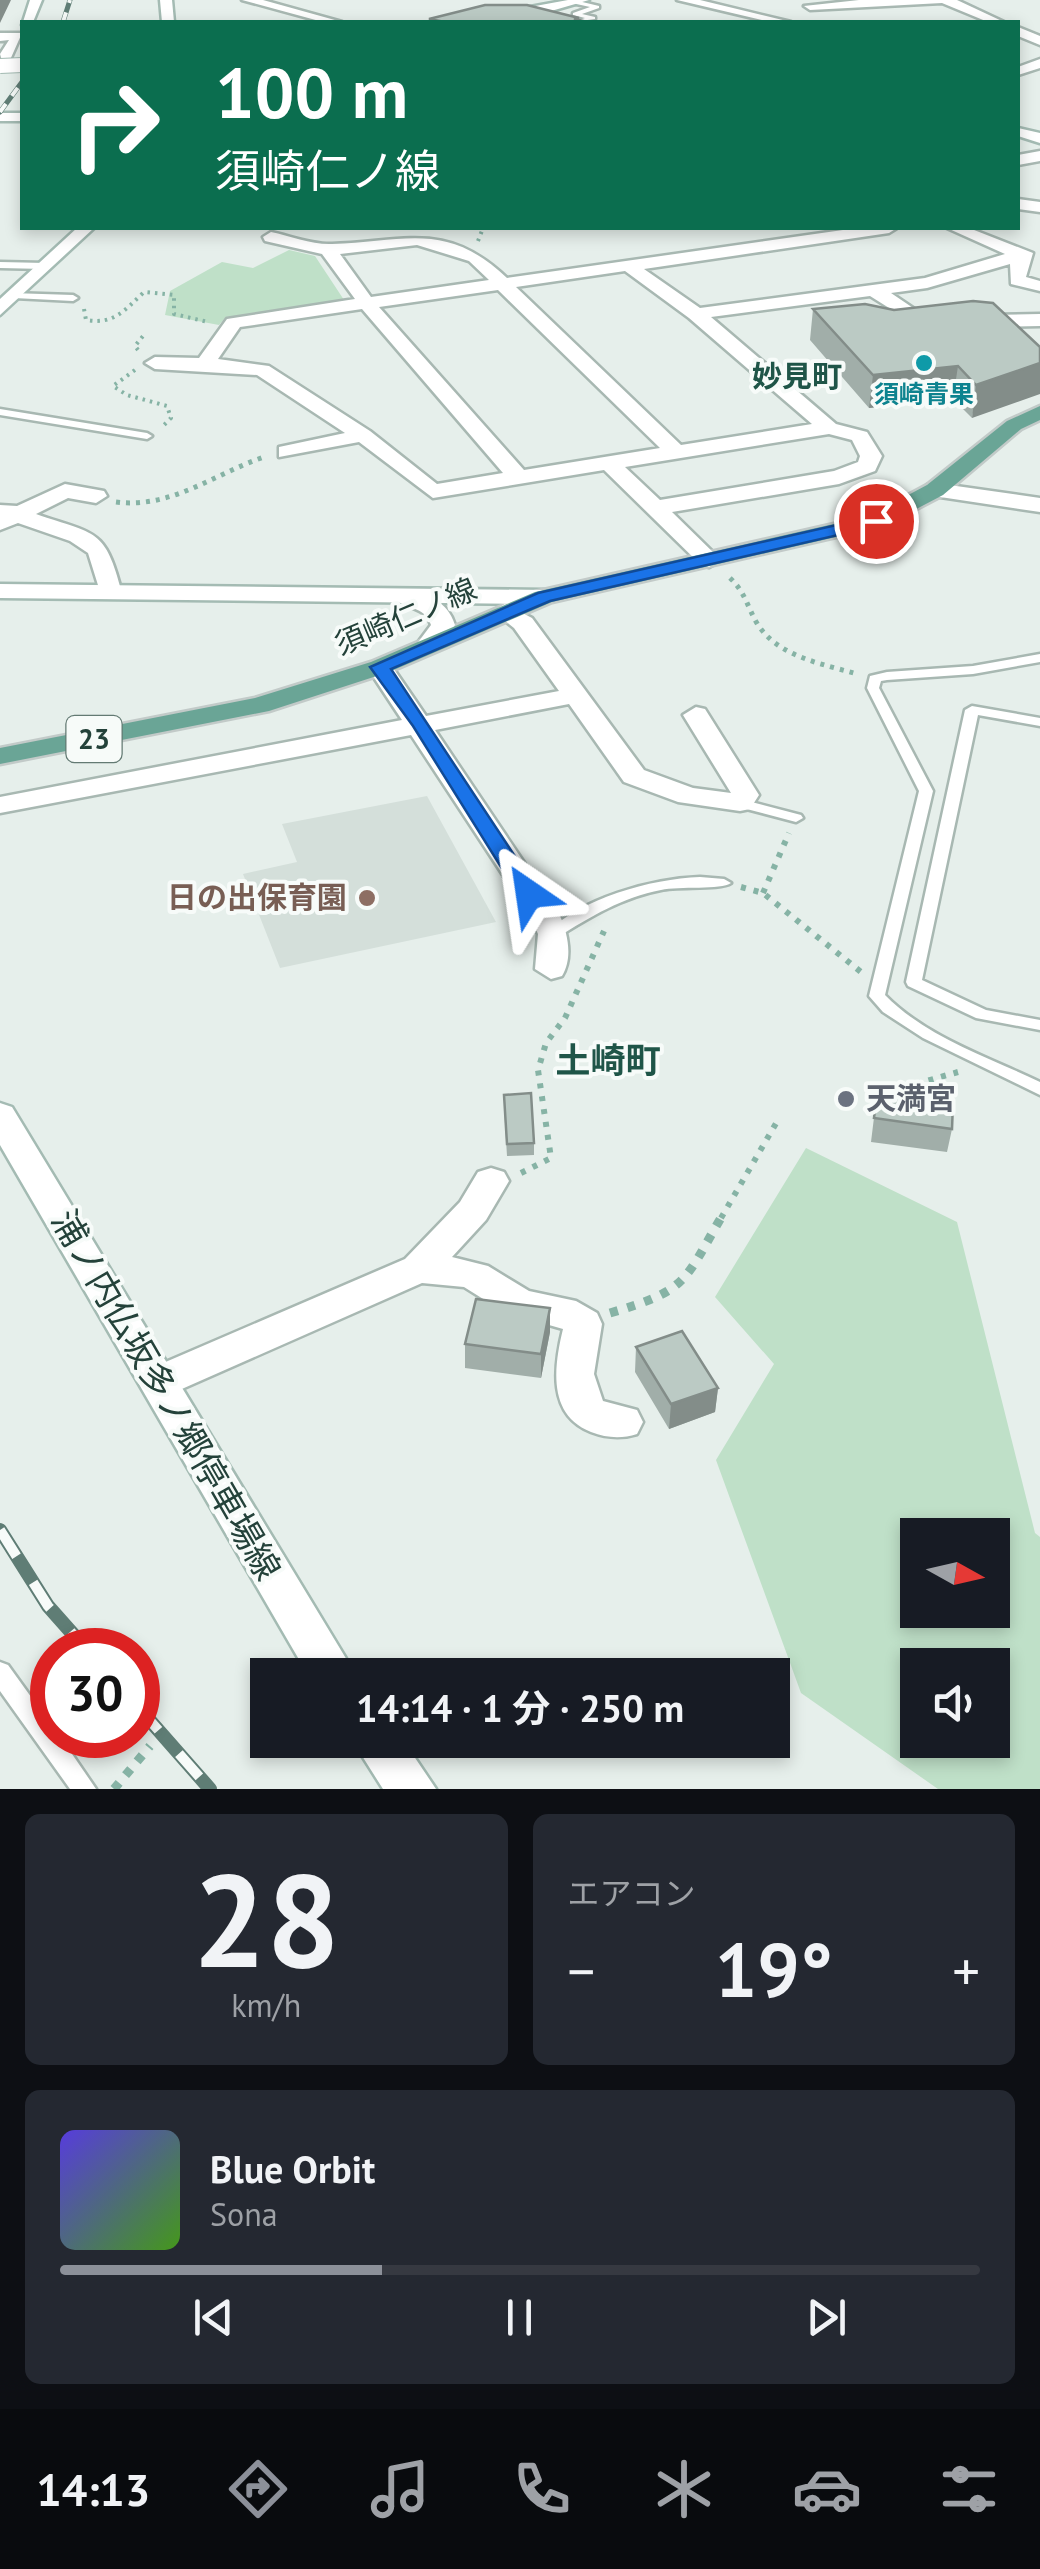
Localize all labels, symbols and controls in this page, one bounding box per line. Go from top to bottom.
text: 100 m [215,47,408,137]
icon: right [50,60,180,190]
text: 須崎仁ノ線 [215,141,440,199]
marker: 須崎青果 [913,352,935,374]
district label: 妙見町 [752,356,842,395]
place label: 須崎青果 [874,378,974,410]
pin [834,479,919,564]
icon: arrive [849,494,904,549]
street label: 須崎仁ノ線 [329,568,482,663]
road number: 23 [66,716,122,762]
position arrow [477,842,581,946]
place label: 日の出保育園 [167,877,347,916]
marker: 日の出保育園 [356,887,378,909]
district label: 土崎町 [555,1037,661,1083]
place label: 天満宮 [866,1078,956,1117]
marker: 天満宮 [835,1088,857,1110]
street label: 浦ノ内仏坂多ノ郷停車場線 [42,1201,292,1588]
north arrow [900,1518,1010,1628]
map controls [900,1518,1010,1758]
speed limit sign: 30 [30,1628,160,1758]
button: sound [900,1648,1010,1758]
text: 14:14 · 1 分 · 250 m [356,1683,684,1732]
text: 28 [193,1835,340,2003]
text: エアコン [568,1872,696,1914]
text: 19° [715,1921,833,2018]
text: − [568,1935,595,2006]
text: + [952,1935,980,2006]
text: km/h [231,1984,301,2026]
text: Blue Orbit [210,2144,375,2193]
text: Sona [210,2193,278,2235]
icon: previous [186,2290,241,2345]
icon: pause [492,2290,547,2345]
icon: next [799,2290,854,2345]
icon: directions [223,2454,293,2524]
icon: music [365,2454,435,2524]
icon: phone [507,2454,577,2524]
icon: climate [649,2454,719,2524]
icon: car [792,2454,862,2524]
icon: filters [934,2454,1004,2524]
text: 14:13 [36,2460,150,2518]

